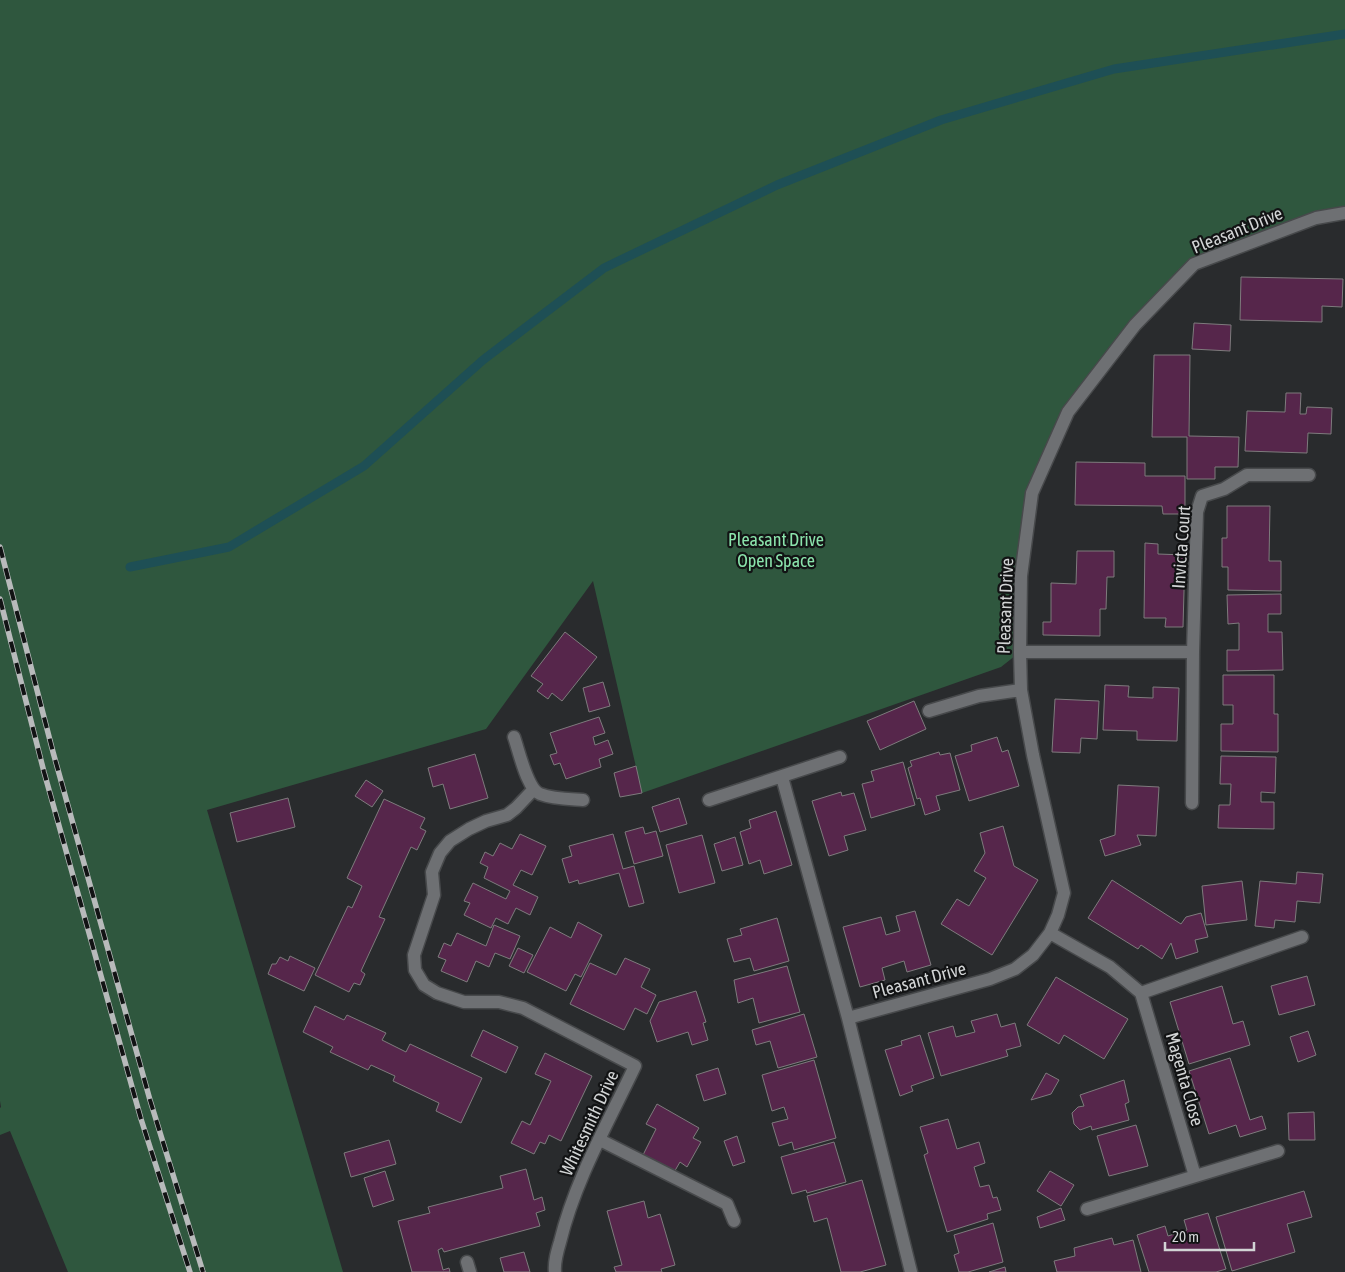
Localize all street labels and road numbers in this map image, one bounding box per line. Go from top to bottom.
street label: Pleasant Drive [1189,202,1285,258]
street label: Invicta Court [1168,505,1194,589]
street label: Pleasant Drive [993,558,1017,654]
street label: Pleasant Drive [870,957,968,1003]
street label: Magenta Close [1162,1030,1208,1128]
street label: Whitesmith Drive [555,1067,623,1179]

